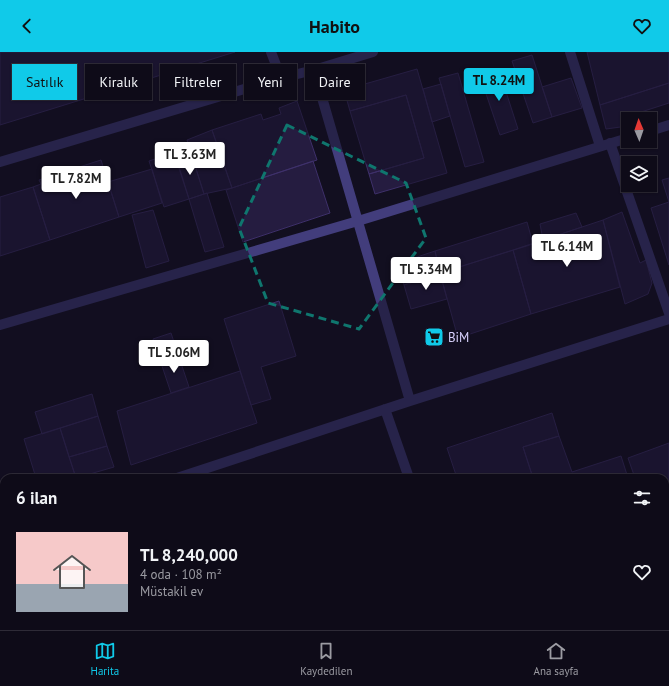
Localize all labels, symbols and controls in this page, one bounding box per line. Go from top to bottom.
icon: back [16,15,38,37]
text: Habito [309,15,360,38]
icon: heart [631,15,653,37]
chip: Satılık [12,64,77,100]
chip: Kiralık [85,64,152,100]
chip: Filtreler [160,64,236,100]
chip: Yeni [244,64,297,100]
chip: Daire [305,64,365,100]
pin: TL 8.24M [458,68,540,102]
text: TL 8.24M [473,72,525,89]
north arrow [621,112,657,148]
map controls [621,112,657,192]
pin: TL 3.63M [149,142,231,176]
text: TL 3.63M [164,146,216,163]
button: layers [621,156,657,192]
pin: TL 7.82M [35,166,117,200]
text: TL 7.82M [51,170,101,187]
pin: TL 6.14M [526,234,608,268]
text: TL 6.14M [541,238,593,255]
pin: TL 5.34M [385,257,467,291]
text: TL 5.34M [400,261,452,278]
supermarket icon: BiM [423,326,445,348]
place label: BiM [448,329,469,346]
pin: TL 5.06M [133,340,215,374]
text: TL 5.06M [148,344,200,361]
text: 6 ilan [16,487,57,509]
icon: filters [631,487,653,509]
text: TL 8,240,000 [140,544,238,566]
icon: home [48,548,96,596]
icon: heart [631,561,653,583]
text: 4 oda · 108 m² [140,566,222,583]
text: Müstakil ev [140,583,203,600]
tab: Harita [91,640,119,678]
tab: Kaydedilen [300,640,352,678]
tab: Ana sayfa [533,640,578,678]

